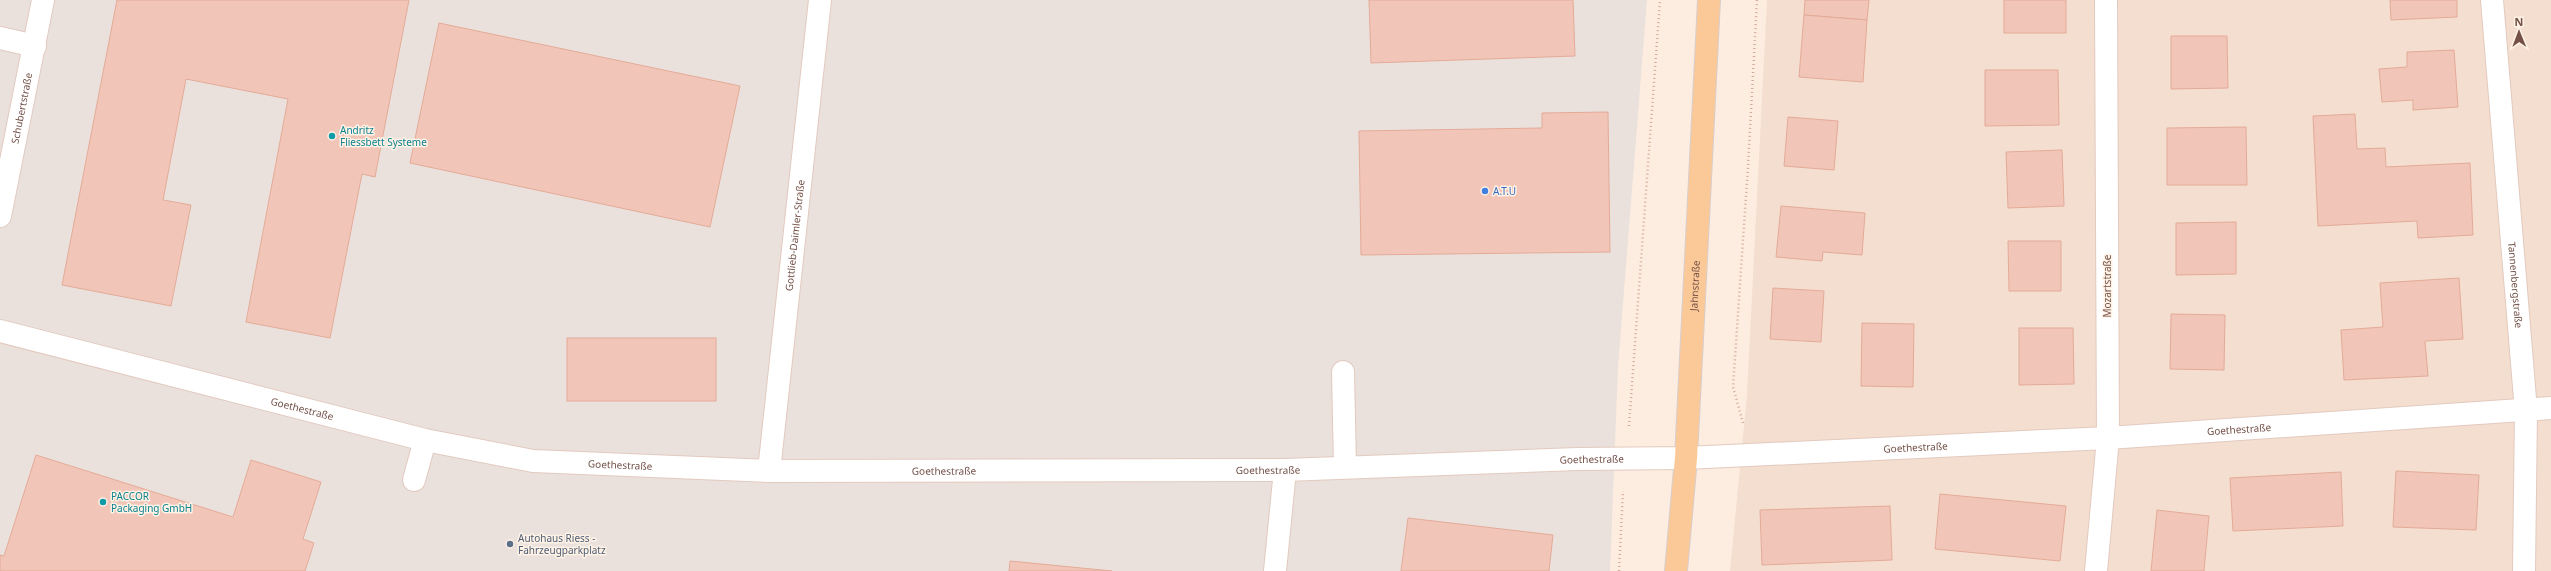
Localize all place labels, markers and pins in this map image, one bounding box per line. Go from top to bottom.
place label: Andritz Fliessbett Systeme [340,123,427,149]
marker: Andritz Fliessbett Systeme [327,131,337,141]
place label: A.T.U [1493,184,1516,198]
marker: A.T.U [1480,186,1490,196]
place label: PACCOR Packaging GmbH [111,489,192,515]
marker: PACCOR Packaging GmbH [98,497,108,507]
place label: Autohaus Riess - Fahrzeugparkplatz [518,531,606,557]
marker: Autohaus Riess - Fahrzeugparkplatz [505,539,515,549]

